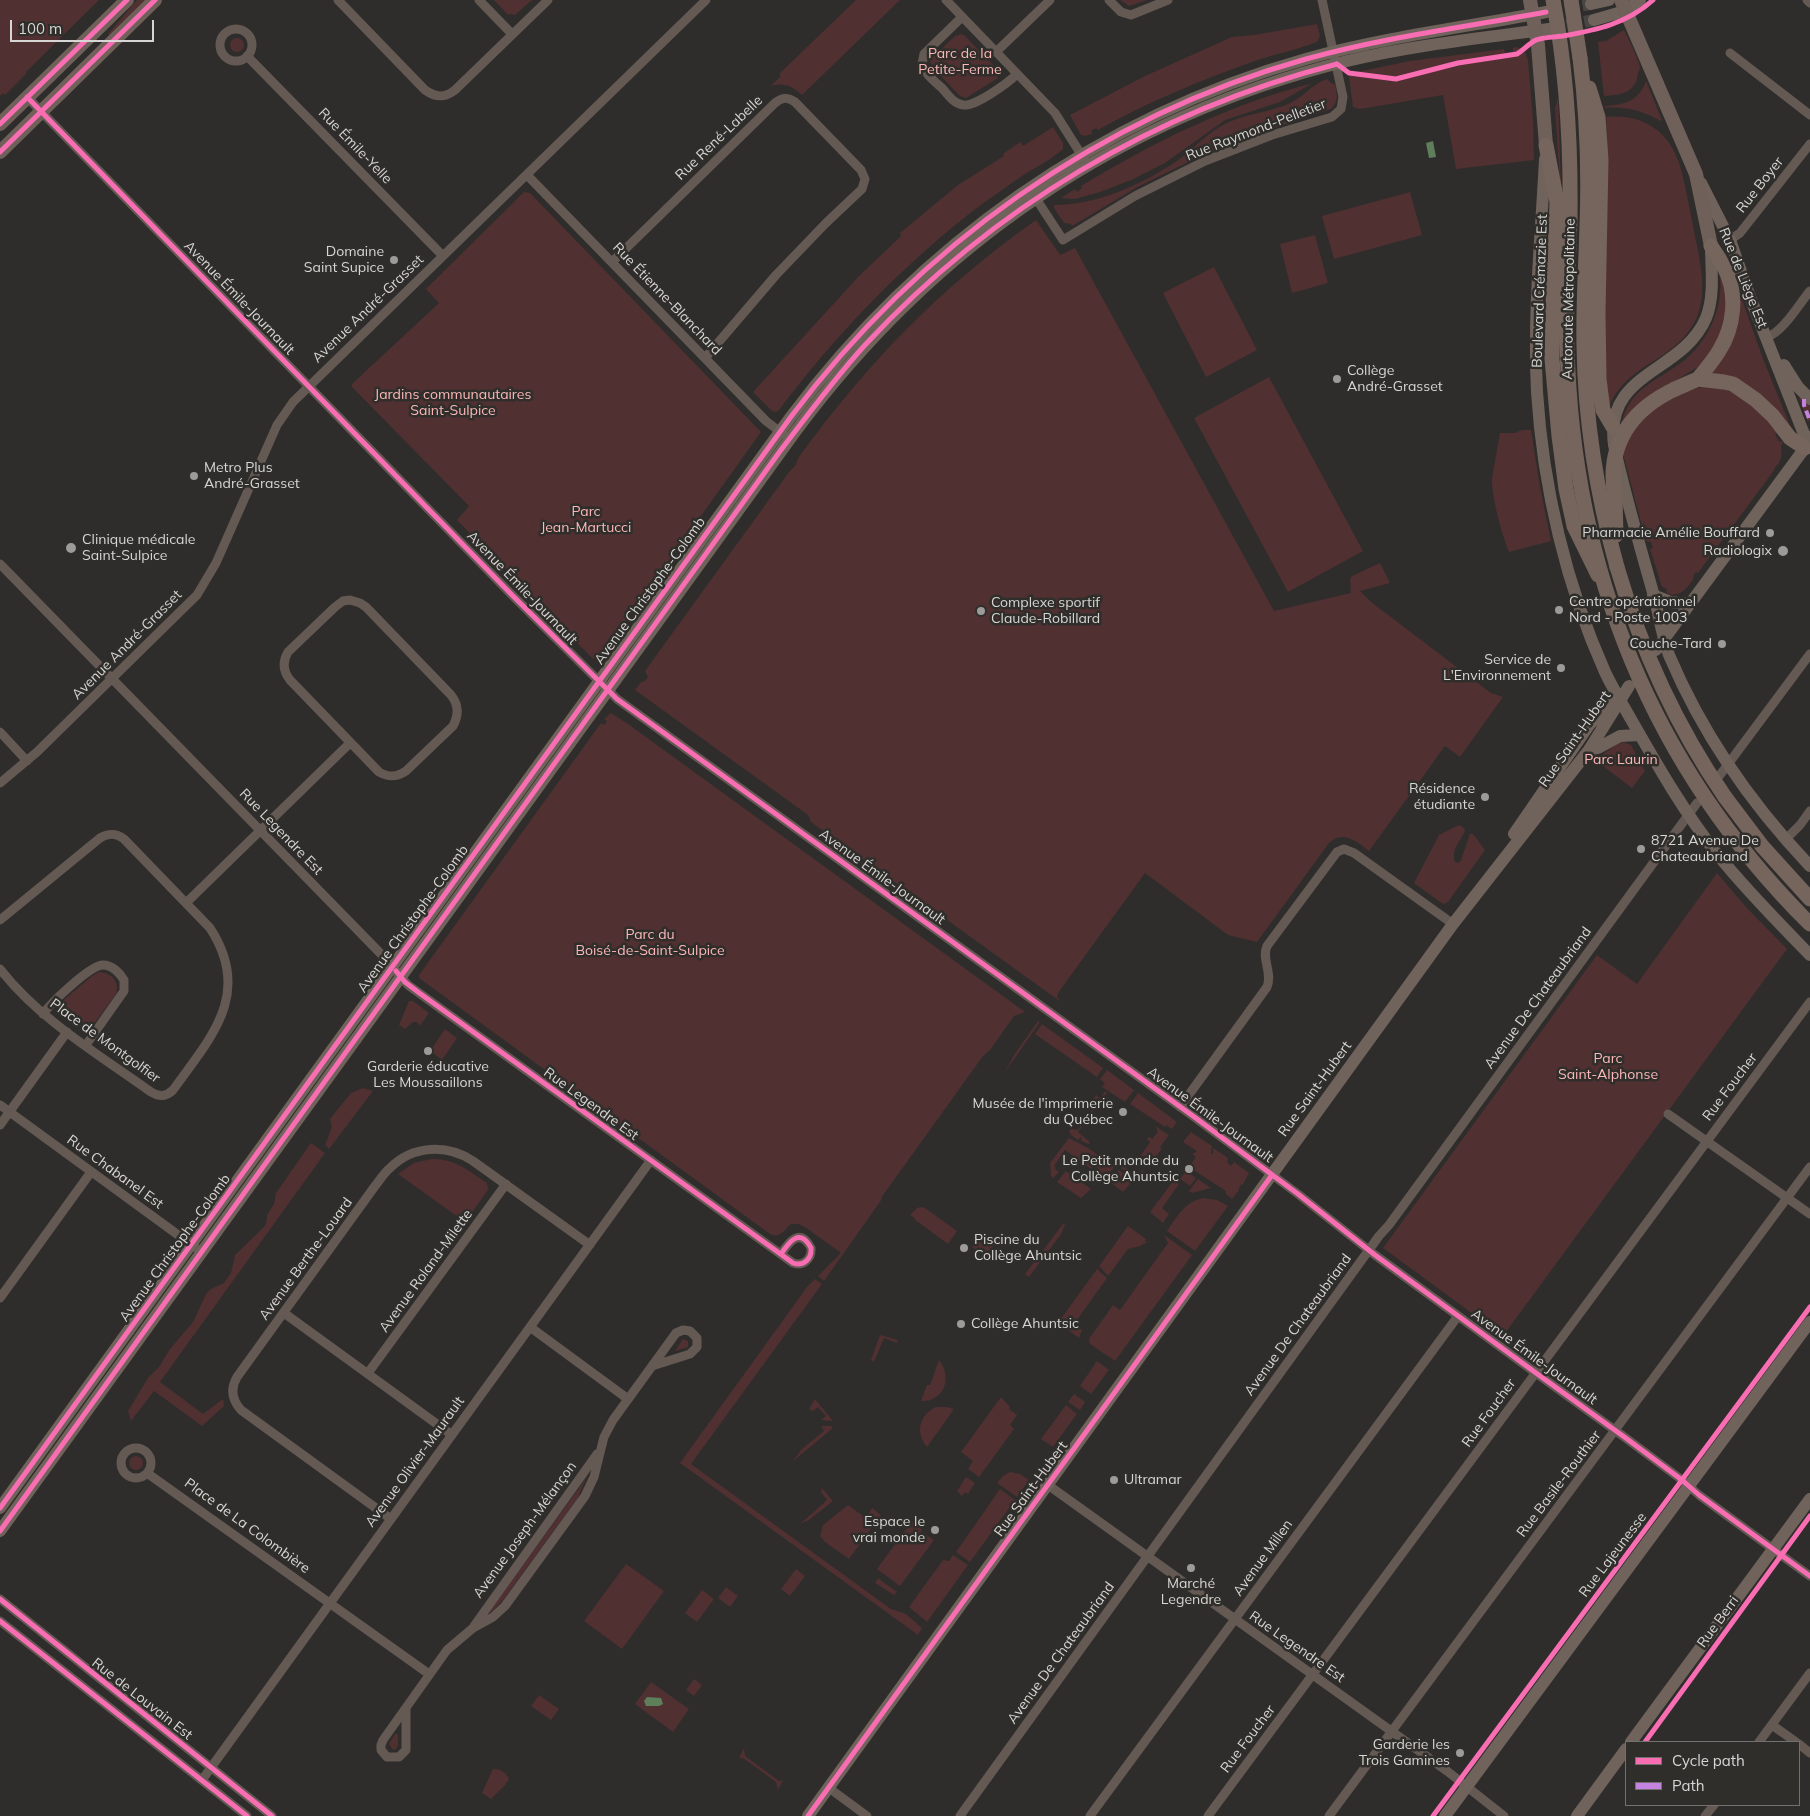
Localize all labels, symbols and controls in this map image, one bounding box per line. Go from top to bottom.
scale bar [12,10,156,42]
text: 100 m [18,19,62,38]
park label: Parc de la Petite-Ferme [918,46,1002,78]
street label: Rue René-Labelle [672,92,766,184]
street label: Rue Raymond-Pelletier [1183,95,1329,165]
street label: Rue Émile-Yelle [315,105,395,187]
street label: Rue Boyer [1733,154,1787,216]
street label: Boulevard Crémazie Est [1529,214,1551,368]
street label: Autoroute Métropolitaine [1559,218,1579,380]
street label: Rue de Liège Est [1715,225,1771,331]
street label: Avenue Émile-Journault [180,238,298,358]
street label: Rue Étienne-Blanchard [609,239,725,359]
place label: Domaine Saint Supice [304,244,384,276]
street label: Avenue André-Grasset [309,252,427,366]
marker: Domaine Saint Supice [388,254,400,266]
place label: Collège André-Grasset [1347,363,1443,396]
marker: Collège André-Grasset [1331,373,1343,385]
park label: Jardins communautaires Saint-Sulpice [375,387,531,420]
place label: Metro Plus André-Grasset [204,460,300,492]
marker: Metro Plus André-Grasset [188,470,200,482]
park label: Parc Jean-Martucci [541,504,631,536]
street label: Avenue Christophe-Colomb [591,514,709,668]
place label: Pharmacie Amélie Bouffard [1582,525,1760,541]
marker: Pharmacie Amélie Bouffard [1764,527,1776,539]
street label: Avenue Émile-Journault [463,528,581,648]
place label: Clinique médicale Saint-Sulpice [82,532,195,564]
marker: Clinique médicale Saint-Sulpice [64,541,78,555]
place label: Radiologix [1704,543,1772,559]
marker: Radiologix [1776,544,1790,558]
street label: Avenue André-Grasset [69,587,185,703]
place label: Centre opérationnel Nord - Poste 1003 [1569,594,1696,626]
place label: Complexe sportif Claude-Robillard [991,595,1100,628]
marker: Centre opérationnel Nord - Poste 1003 [1553,604,1565,616]
marker: Complexe sportif Claude-Robillard [975,605,987,617]
place label: Couche-Tard [1629,636,1712,652]
marker: Couche-Tard [1716,638,1728,650]
place label: Service de L'Environnement [1443,652,1551,684]
marker: Service de L'Environnement [1555,662,1567,674]
street label: Rue Saint-Hubert [1536,688,1614,790]
park label: Parc Laurin [1584,752,1658,768]
place label: Résidence étudiante [1409,781,1475,814]
street label: Rue Legendre Est [236,786,326,878]
marker: Résidence étudiante [1479,791,1491,803]
street label: Avenue Émile-Journault [816,826,948,928]
place label: 8721 Avenue De Chateaubriand [1651,833,1759,866]
street label: Avenue Christophe-Colomb [354,842,472,996]
marker: 8721 Avenue De Chateaubriand [1635,843,1647,855]
street label: Avenue De Chateaubriand [1481,924,1595,1072]
park label: Parc du Boisé-de-Saint-Sulpice [575,927,725,960]
street label: Place de Montgolfier [47,995,163,1087]
street label: Rue Saint-Hubert [1275,1038,1355,1140]
marker: Garderie éducative Les Moussaillons [422,1045,434,1057]
street label: Rue Foucher [1699,1050,1761,1124]
park label: Parc Saint-Alphonse [1558,1051,1658,1084]
place label: Garderie éducative Les Moussaillons [367,1059,489,1092]
street label: Rue Legendre Est [540,1064,642,1144]
street label: Avenue Émile-Journault [1144,1064,1276,1166]
place label: Musée de l'imprimerie du Québec [973,1096,1113,1128]
marker: Musée de l'imprimerie du Québec [1117,1106,1129,1118]
street label: Rue Chabanel Est [64,1131,166,1213]
place label: Le Petit monde du Collège Ahuntsic [1062,1153,1179,1186]
marker: Le Petit monde du Collège Ahuntsic [1183,1163,1195,1175]
street label: Avenue Christophe-Colomb [116,1171,234,1325]
street label: Avenue Berthe-Louard [256,1194,356,1324]
street label: Avenue Roland-Milette [376,1206,476,1336]
place label: Piscine du Collège Ahuntsic [974,1232,1082,1264]
marker: Piscine du Collège Ahuntsic [958,1242,970,1254]
street label: Avenue De Chateaubriand [1241,1251,1355,1399]
street label: Avenue Émile-Journault [1468,1306,1600,1408]
place label: Collège Ahuntsic [971,1316,1079,1332]
marker: Collège Ahuntsic [955,1318,967,1330]
street label: Rue Foucher [1459,1375,1519,1451]
street label: Avenue Olivier-Maurault [362,1393,468,1531]
street label: Rue Basile-Routhier [1513,1427,1605,1541]
street label: Rue Saint-Hubert [991,1438,1071,1540]
street label: Avenue Joseph-Mélançon [470,1458,580,1602]
place label: Ultramar [1124,1472,1182,1488]
marker: Ultramar [1108,1474,1120,1486]
street label: Place de La Colombière [181,1475,313,1577]
street label: Rue Lajeunesse [1576,1509,1650,1601]
place label: Espace le vrai monde [853,1514,925,1546]
street label: Avenue Millen [1230,1517,1296,1599]
marker: Espace le vrai monde [929,1524,941,1536]
marker: Marché Legendre [1185,1562,1197,1574]
place label: Marché Legendre [1161,1576,1221,1608]
street label: Avenue De Chateaubriand [1004,1579,1118,1727]
street label: Rue Berri [1694,1593,1742,1651]
street label: Rue Legendre Est [1246,1608,1348,1686]
street label: Rue de Louvain Est [88,1654,196,1744]
street label: Rue Foucher [1217,1702,1279,1776]
place label: Garderie les Trois Gamines [1359,1737,1450,1770]
legend [1625,1741,1800,1806]
marker: Garderie les Trois Gamines [1454,1747,1466,1759]
text: Cycle path [1672,1751,1745,1770]
text: Path [1672,1776,1704,1795]

